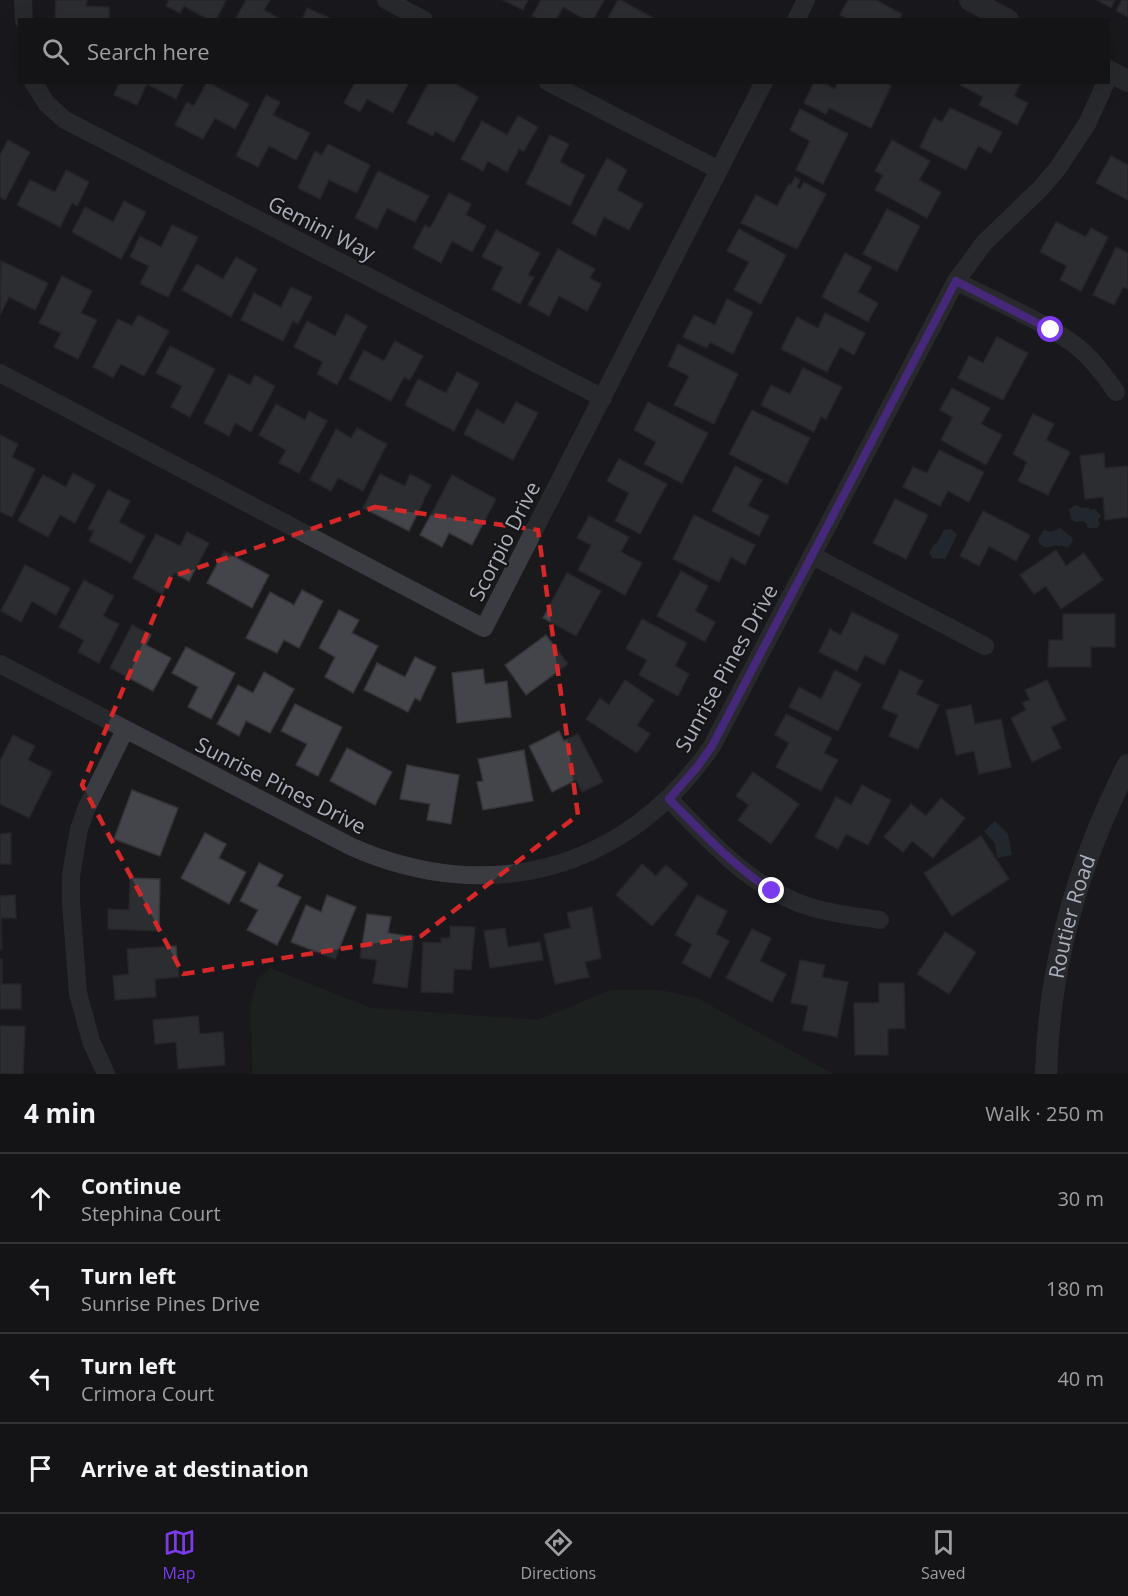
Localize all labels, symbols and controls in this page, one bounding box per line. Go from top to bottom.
search box [18,18,1110,84]
icon: search [39,35,72,68]
text: Search here [87,36,210,66]
street label: Gemini Way [264,189,381,267]
route start [1037,316,1063,342]
street label: Scorpio Drive [462,477,546,605]
street label: Sunrise Pines Drive [668,579,784,757]
street label: Sunrise Pines Drive [191,730,371,840]
street label: Routier Road [1042,851,1101,981]
route end [758,877,784,903]
text: 4 min [24,1095,96,1131]
text: Walk · 250 m [985,1100,1104,1127]
text: Continue [81,1170,181,1200]
icon: ahead [24,1182,57,1215]
text: 30 m [1057,1185,1104,1212]
text: Stephina Court [81,1200,221,1227]
text: Turn left [81,1260,176,1290]
icon: left [24,1272,57,1305]
text: 180 m [1046,1275,1104,1302]
text: Sunrise Pines Drive [81,1290,260,1317]
text: Turn left [81,1350,176,1380]
icon: left [24,1362,57,1395]
text: 40 m [1057,1365,1104,1392]
text: Crimora Court [81,1380,214,1407]
icon: arrive [24,1452,57,1485]
text: Arrive at destination [81,1453,309,1483]
tab: Map [162,1526,196,1584]
tab: Directions [520,1526,596,1584]
tab: Saved [921,1526,966,1584]

